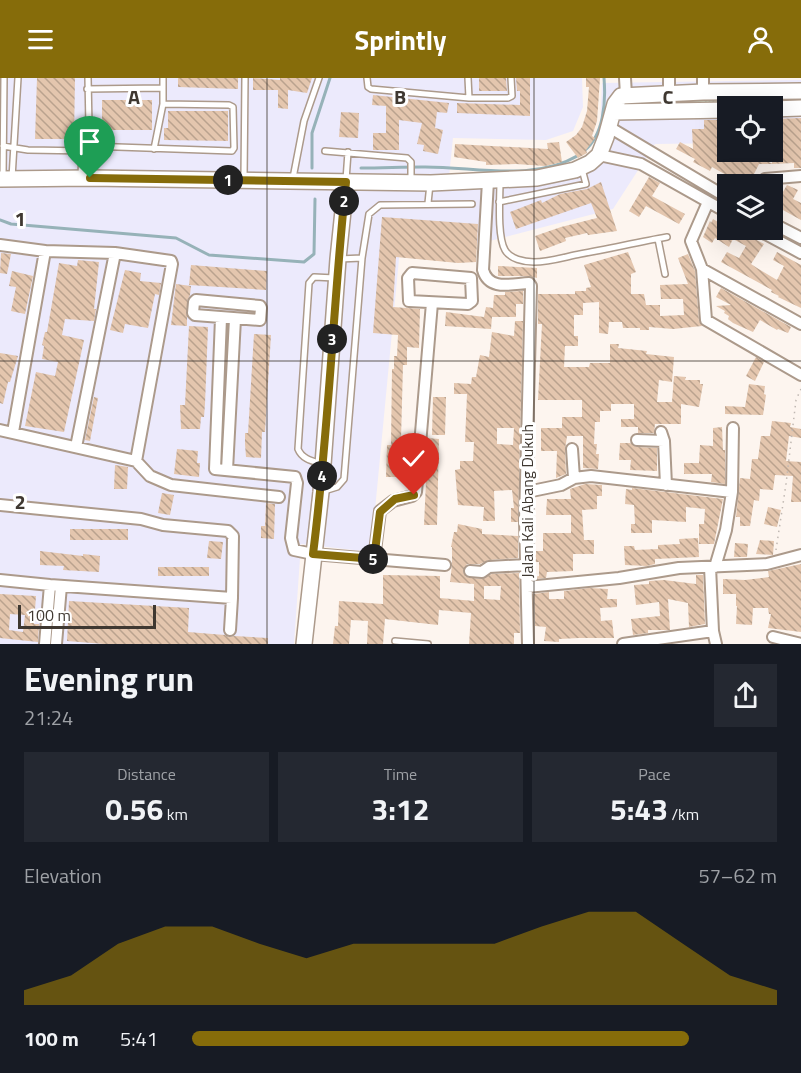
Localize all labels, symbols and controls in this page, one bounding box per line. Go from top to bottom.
text: Sprintly [355,19,446,60]
icon: menu [24,23,57,56]
icon: person [744,23,777,56]
text: A [128,81,140,112]
text: B [394,81,406,112]
text: C [663,81,674,112]
map controls [717,96,783,240]
button: locate [717,96,783,162]
pin [64,116,115,178]
icon: arrive [73,125,106,158]
pin: 1 [213,165,243,195]
text: 1 [224,168,232,192]
button: layers [717,174,783,240]
pin: 2 [329,186,359,216]
text: 2 [340,189,348,213]
text: 1 [14,203,26,234]
pin: 3 [317,324,347,354]
text: 3 [328,327,336,351]
street label: Jalan Kali Abang Dukuh [515,424,539,578]
pin [388,433,439,495]
icon: check [397,442,430,475]
pin: 4 [307,461,337,491]
text: 4 [318,464,326,488]
text: 2 [14,486,26,517]
pin: 5 [358,544,388,574]
text: 5 [369,547,377,571]
scale bar [18,602,156,630]
text: 100 m [27,603,71,627]
text: Evening run [24,654,194,704]
button: share [714,664,777,727]
text: 21:24 [24,702,73,733]
text: Distance [117,762,176,786]
text: Time [384,762,417,786]
text: Pace [638,762,671,786]
text: 0.56 [105,786,163,832]
text: 3:12 [371,786,430,832]
text: 5:43 [610,786,668,832]
text: km [163,802,188,826]
text: /km [668,802,699,826]
text: Elevation [24,860,102,891]
text: 57–62 m [698,860,777,891]
text: 100 m [24,1023,79,1054]
text: 5:41 [120,1023,158,1054]

